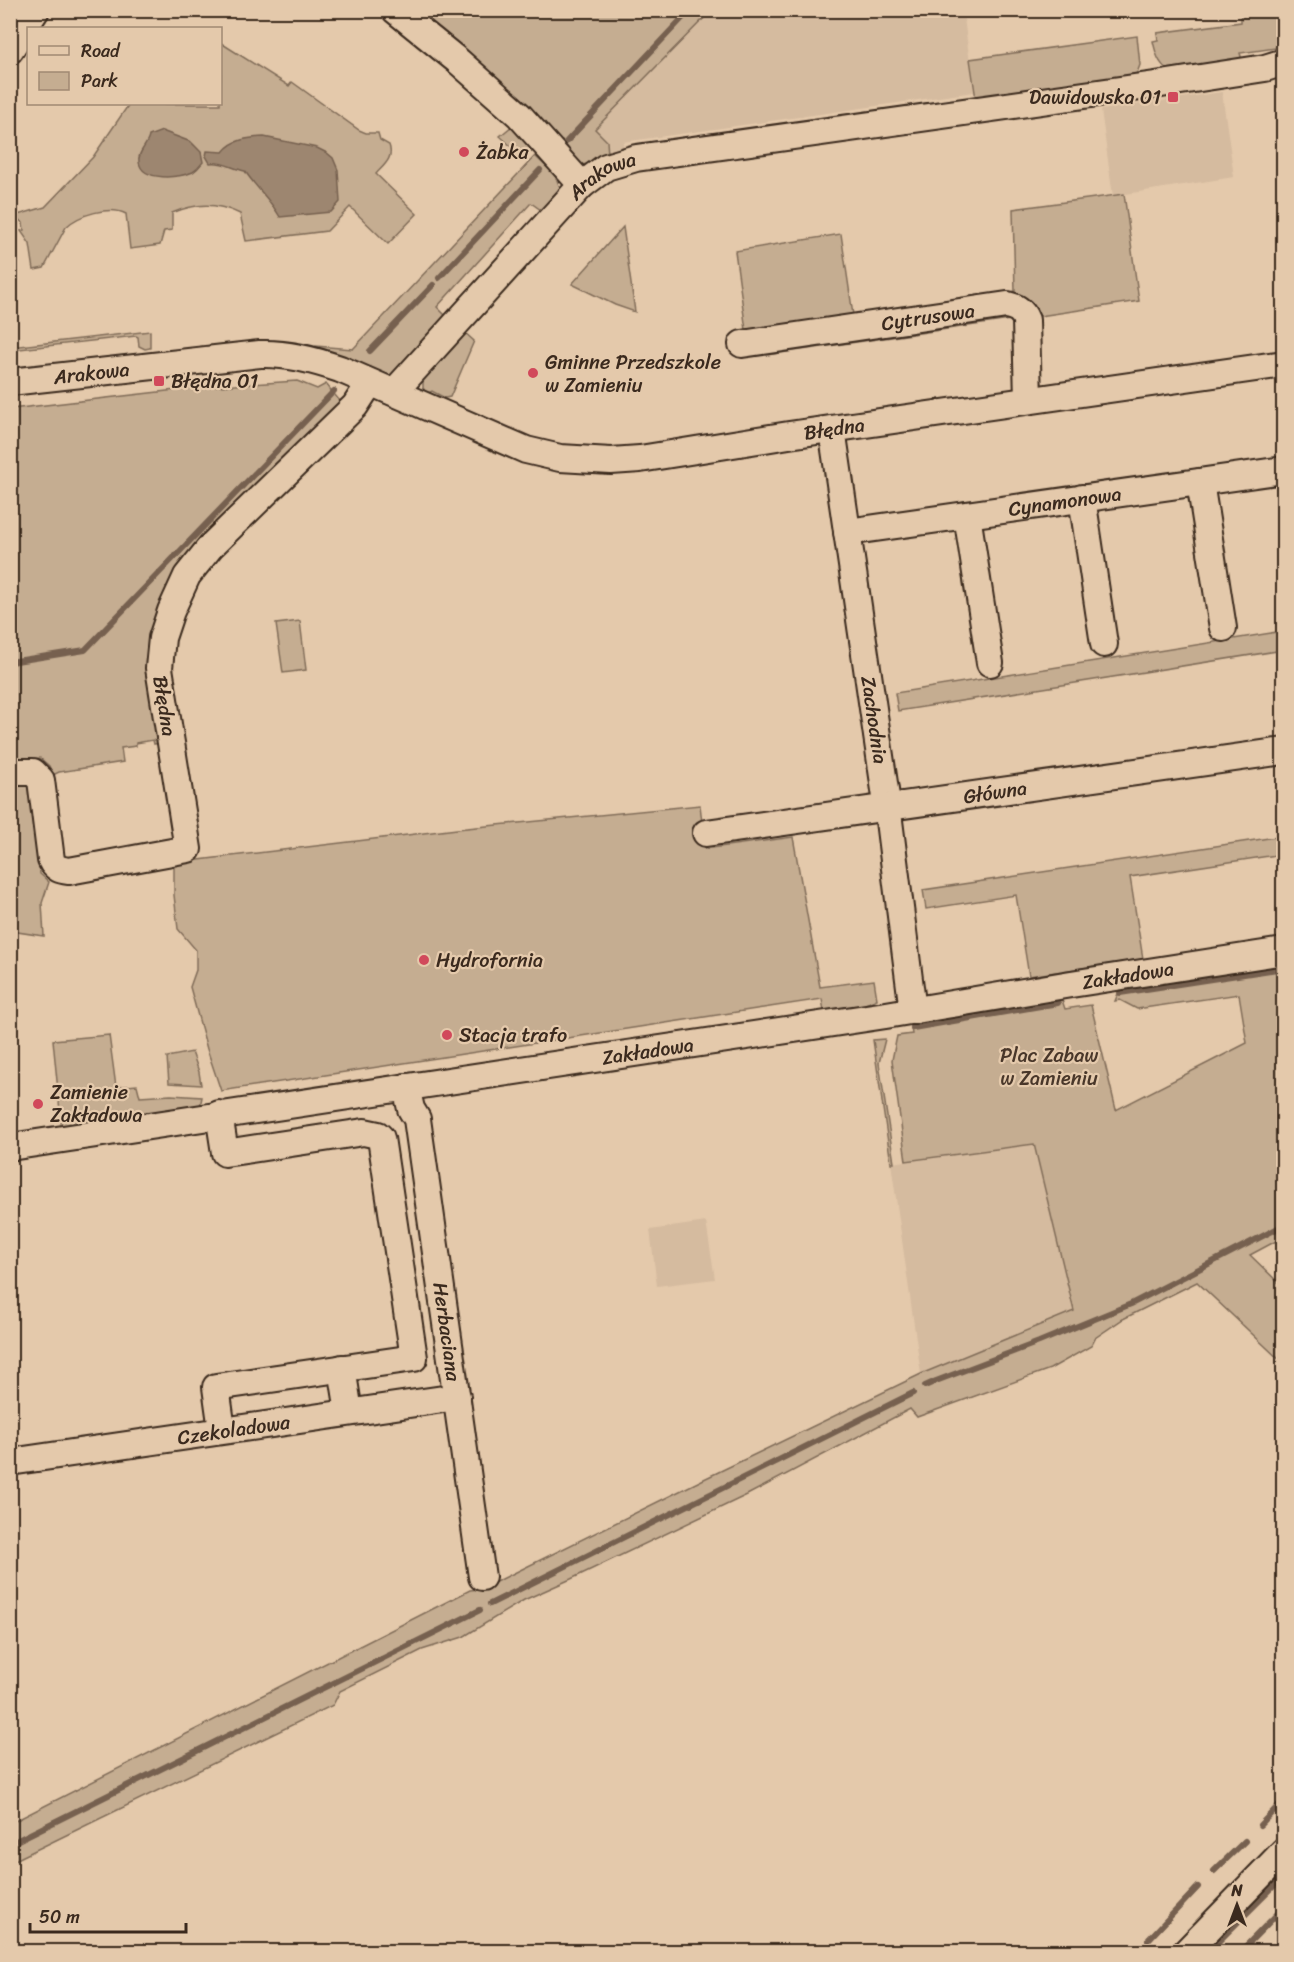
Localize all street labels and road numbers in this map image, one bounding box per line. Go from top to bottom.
street label: Arakowa [558,142,640,209]
street label: Cytrusowa [879,293,977,341]
street label: Arakowa [51,352,131,395]
street label: Błędna [802,407,867,451]
street label: Cynamonowa [1006,476,1124,527]
street label: Błędna [142,673,187,739]
street label: Zachodnia [850,674,898,766]
street label: Główna [961,771,1029,814]
street label: Zakładowa [1080,951,1176,1000]
street label: Zakładowa [600,1027,696,1076]
street label: Herbaciana [422,1280,471,1385]
street label: Czekoladowa [175,1404,293,1455]

